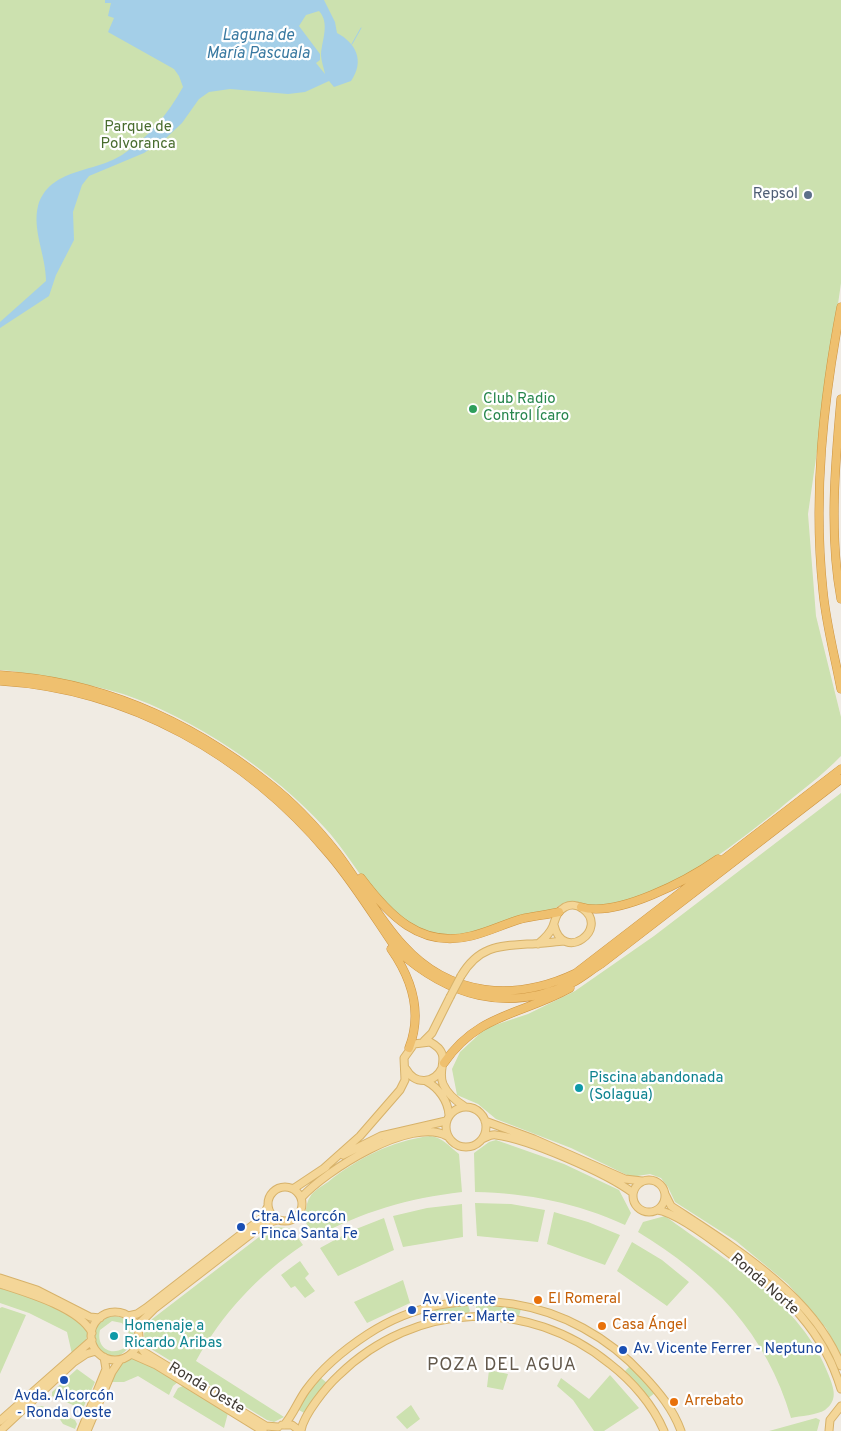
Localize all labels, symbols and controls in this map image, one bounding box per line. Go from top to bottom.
water label: Laguna de María Pascuala [206,27,310,65]
park label: Parque de Polvoranca [100,119,176,154]
place label: Repsol [753,186,798,204]
marker: Repsol [802,189,814,201]
place label: Club Radio Control Ícaro [483,391,569,426]
marker: Club Radio Control Ícaro [467,403,479,415]
place label: Piscina abandonada (Solagua) [589,1070,723,1105]
marker: Piscina abandonada (Solagua) [573,1082,585,1094]
place label: Ctra. Alcorcón - Finca Santa Fe [251,1209,358,1244]
marker: Ctra. Alcorcón - Finca Santa Fe [235,1221,247,1233]
street label: Ronda Norte [726,1250,802,1320]
place label: El Romeral [548,1291,621,1309]
place label: Av. Vicente Ferrer - Marte [422,1292,515,1327]
marker: El Romeral [532,1294,544,1306]
marker: Av. Vicente Ferrer - Marte [406,1304,418,1316]
place label: Casa Ángel [612,1317,687,1335]
place label: Homenaje a Ricardo Aribas [124,1318,222,1353]
marker: Casa Ángel [596,1320,608,1332]
marker: Homenaje a Ricardo Aribas [108,1330,120,1342]
place label: Av. Vicente Ferrer - Neptuno [633,1341,823,1359]
marker: Av. Vicente Ferrer - Neptuno [617,1344,629,1356]
district label: POZA DEL AGUA [425,1355,579,1377]
street label: Ronda Oeste [165,1359,247,1419]
marker: Avda. Alcorcón - Ronda Oeste [58,1374,70,1386]
place label: Avda. Alcorcón - Ronda Oeste [14,1388,114,1423]
place label: Arrebato [684,1393,744,1411]
marker: Arrebato [668,1396,680,1408]

